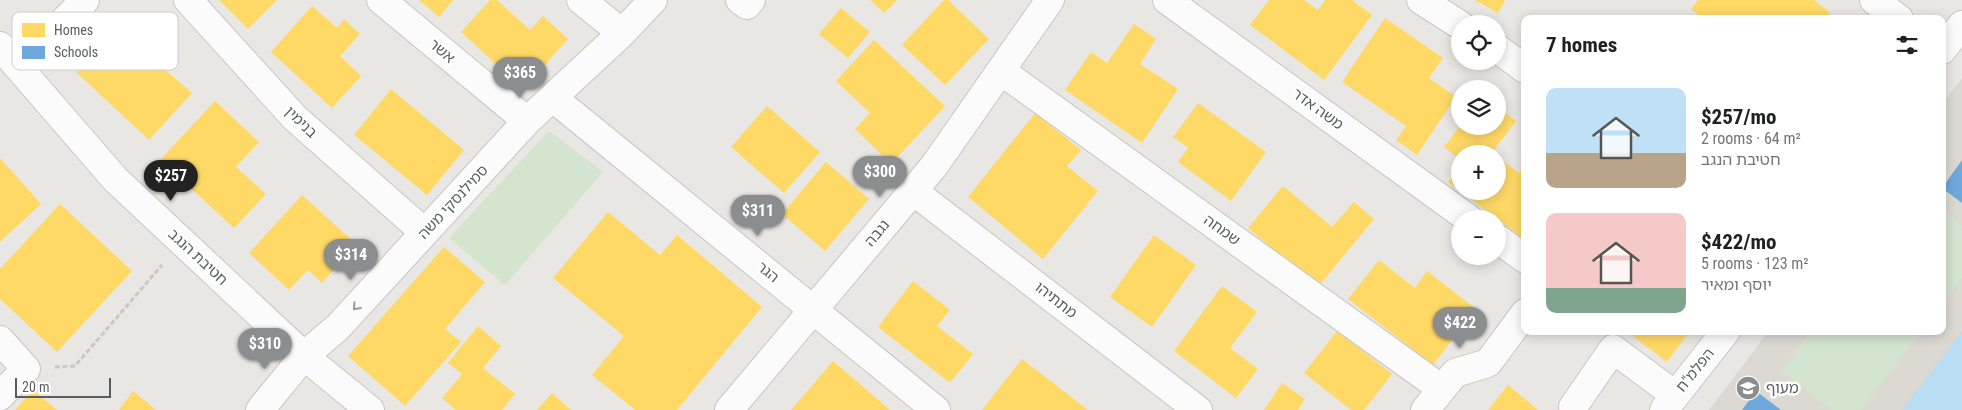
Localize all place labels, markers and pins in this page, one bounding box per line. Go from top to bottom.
pin: $365 [490,56,550,99]
pin: $300 [850,156,910,198]
pin: $257 [141,160,201,202]
pin: $311 [728,194,788,237]
pin: $314 [321,238,381,281]
pin: $422 [1430,306,1490,349]
pin: $310 [235,328,295,370]
school or university icon: מעוף [1735,375,1761,401]
place label: מעוף [1766,379,1799,397]

